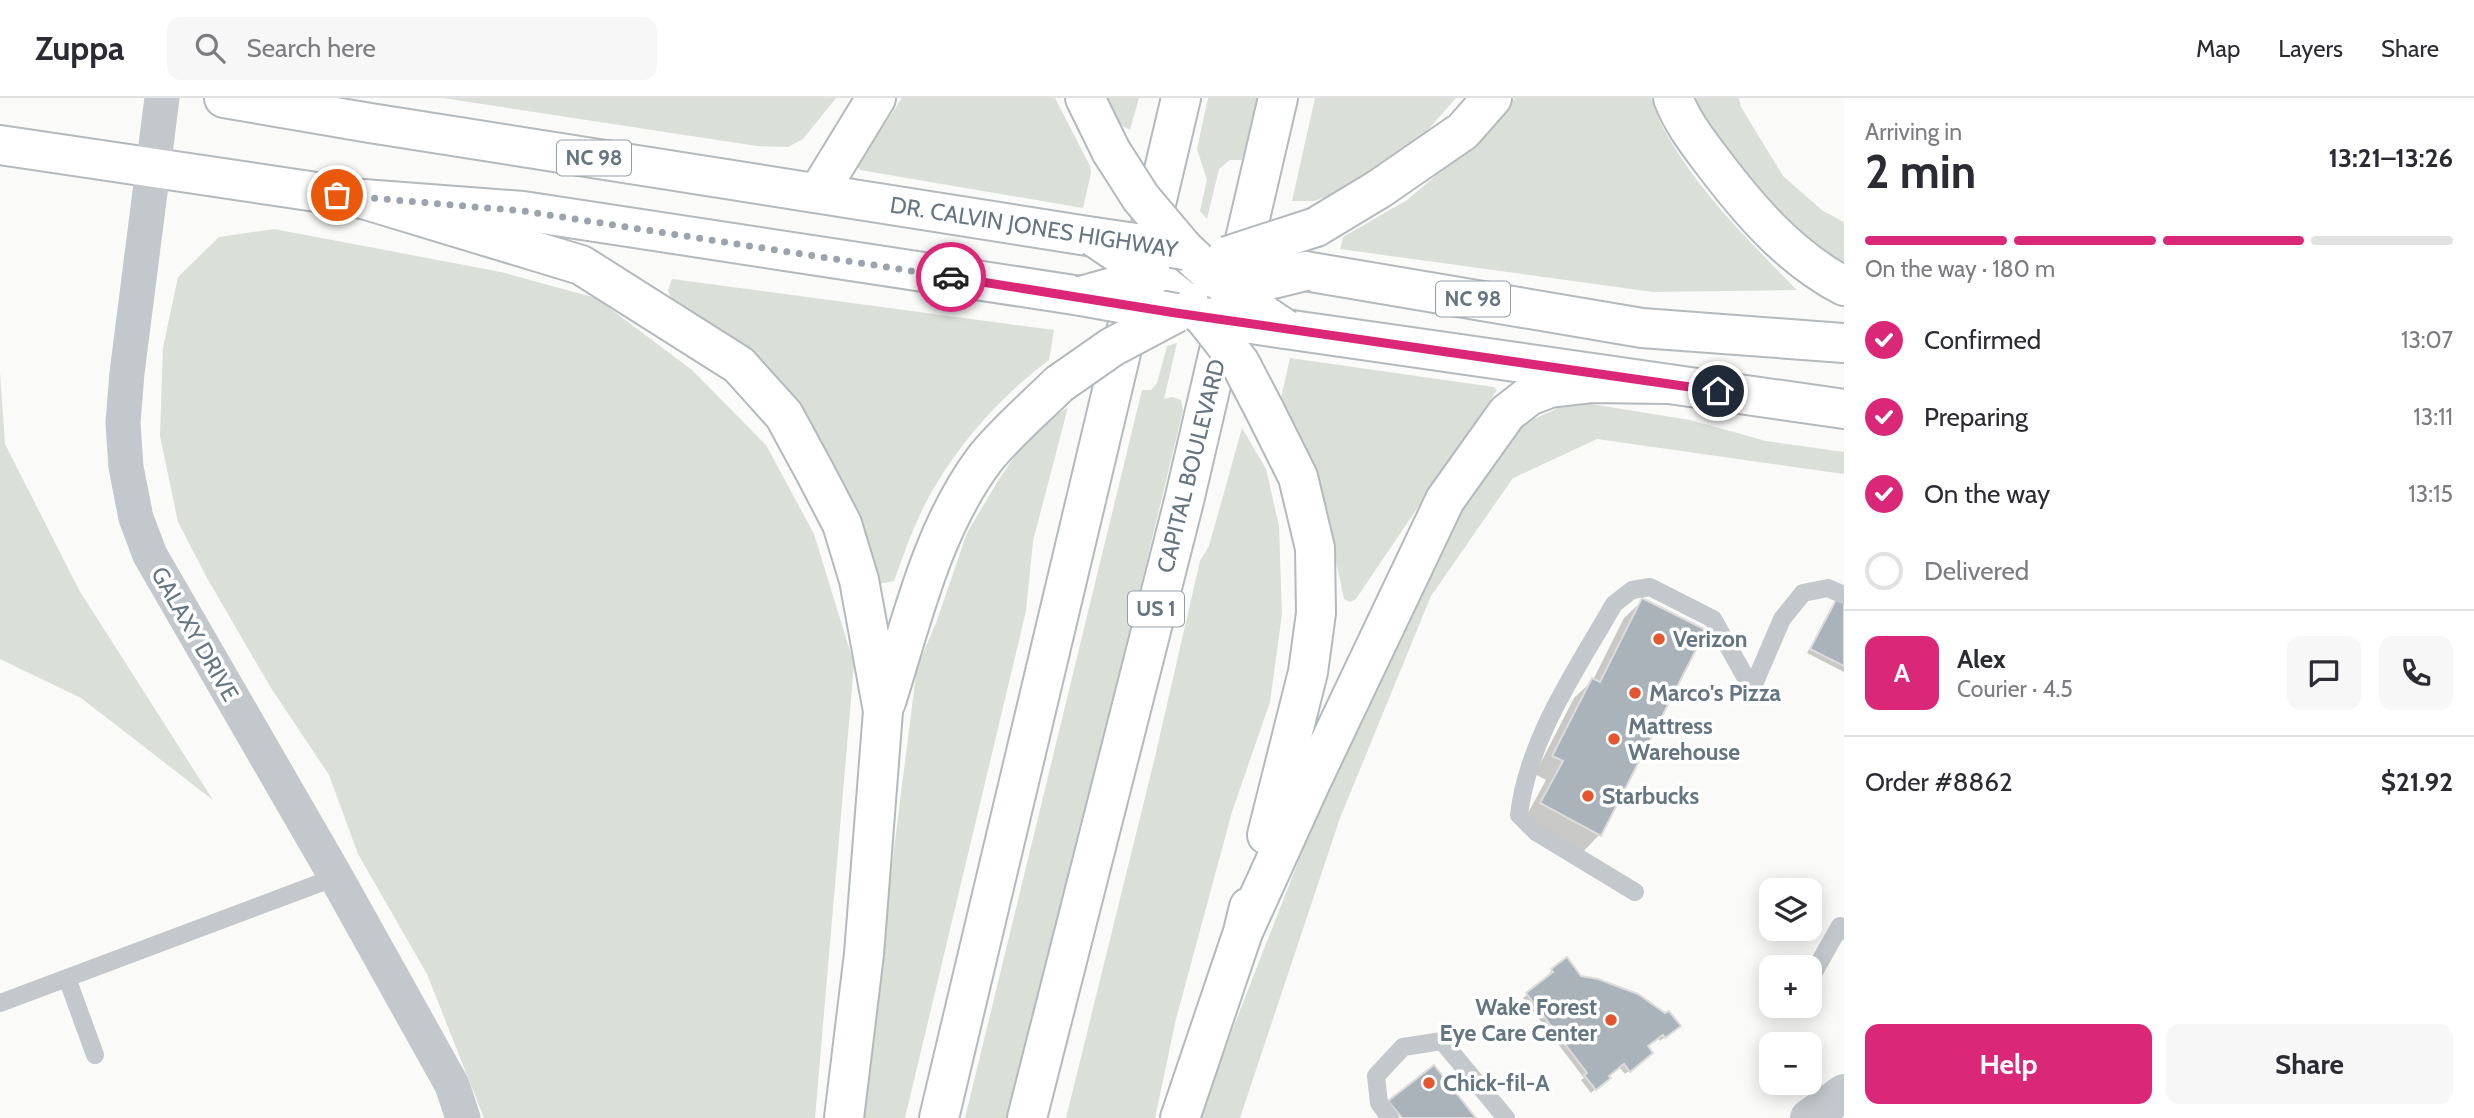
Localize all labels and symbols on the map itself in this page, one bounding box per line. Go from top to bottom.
road number: NC 98 [557,140,631,176]
pin [307,165,367,225]
street label: DR. CALVIN JONES HIGHWAY [888,190,1181,264]
courier [916,242,986,312]
road number: NC 98 [1436,282,1510,316]
street label: CAPITAL BOULEVARD [1151,356,1231,576]
pin [1688,361,1748,421]
street label: GALAXY DRIVE [145,562,245,706]
road number: US 1 [1128,592,1184,626]
place label: Verizon [1673,625,1748,653]
marker: Verizon [1651,631,1667,647]
place label: Marco's Pizza [1649,679,1782,707]
marker: Marco's Pizza [1627,685,1643,701]
place label: Mattress Warehouse [1628,712,1740,766]
marker: Mattress Warehouse [1606,731,1622,747]
place label: Starbucks [1602,782,1699,810]
marker: Starbucks [1580,788,1596,804]
place label: Wake Forest Eye Care Center [1439,993,1597,1047]
marker: Wake Forest Eye Care Center [1603,1012,1619,1028]
place label: Chick-fil-A [1443,1069,1550,1097]
marker: Chick-fil-A [1421,1075,1437,1091]

